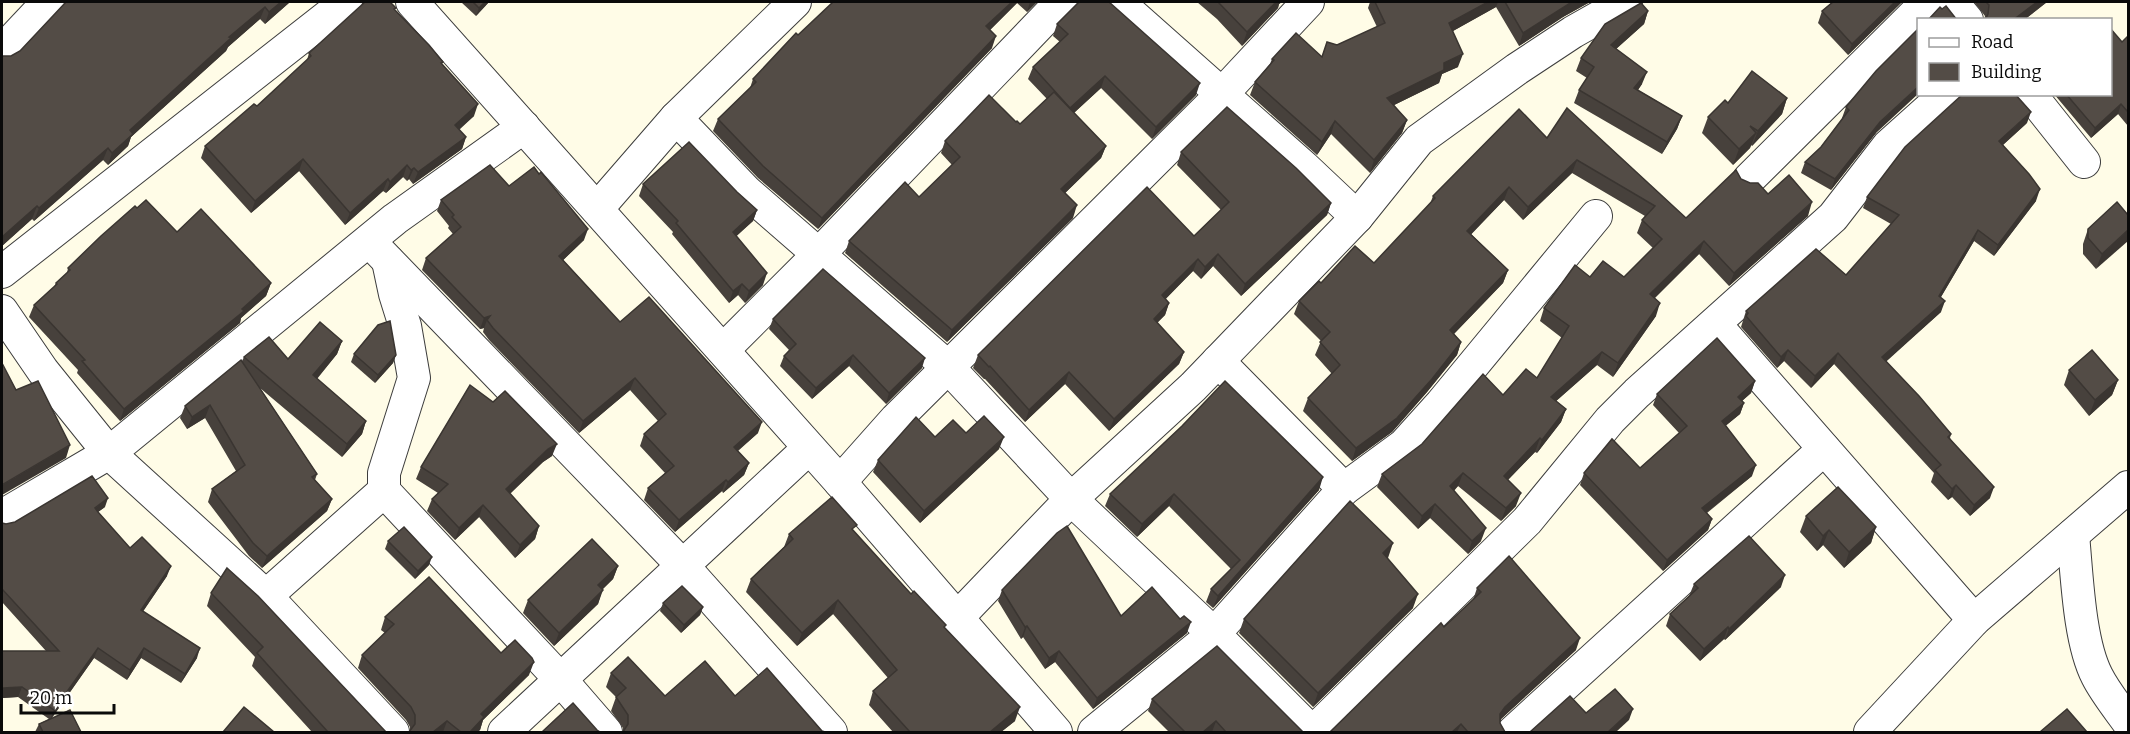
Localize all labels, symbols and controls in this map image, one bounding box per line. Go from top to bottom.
legend [1917,18,2112,96]
text: Road [1971,31,2014,53]
text: Building [1971,61,2042,83]
scale bar [21,677,114,715]
text: 20 m [30,687,72,709]

